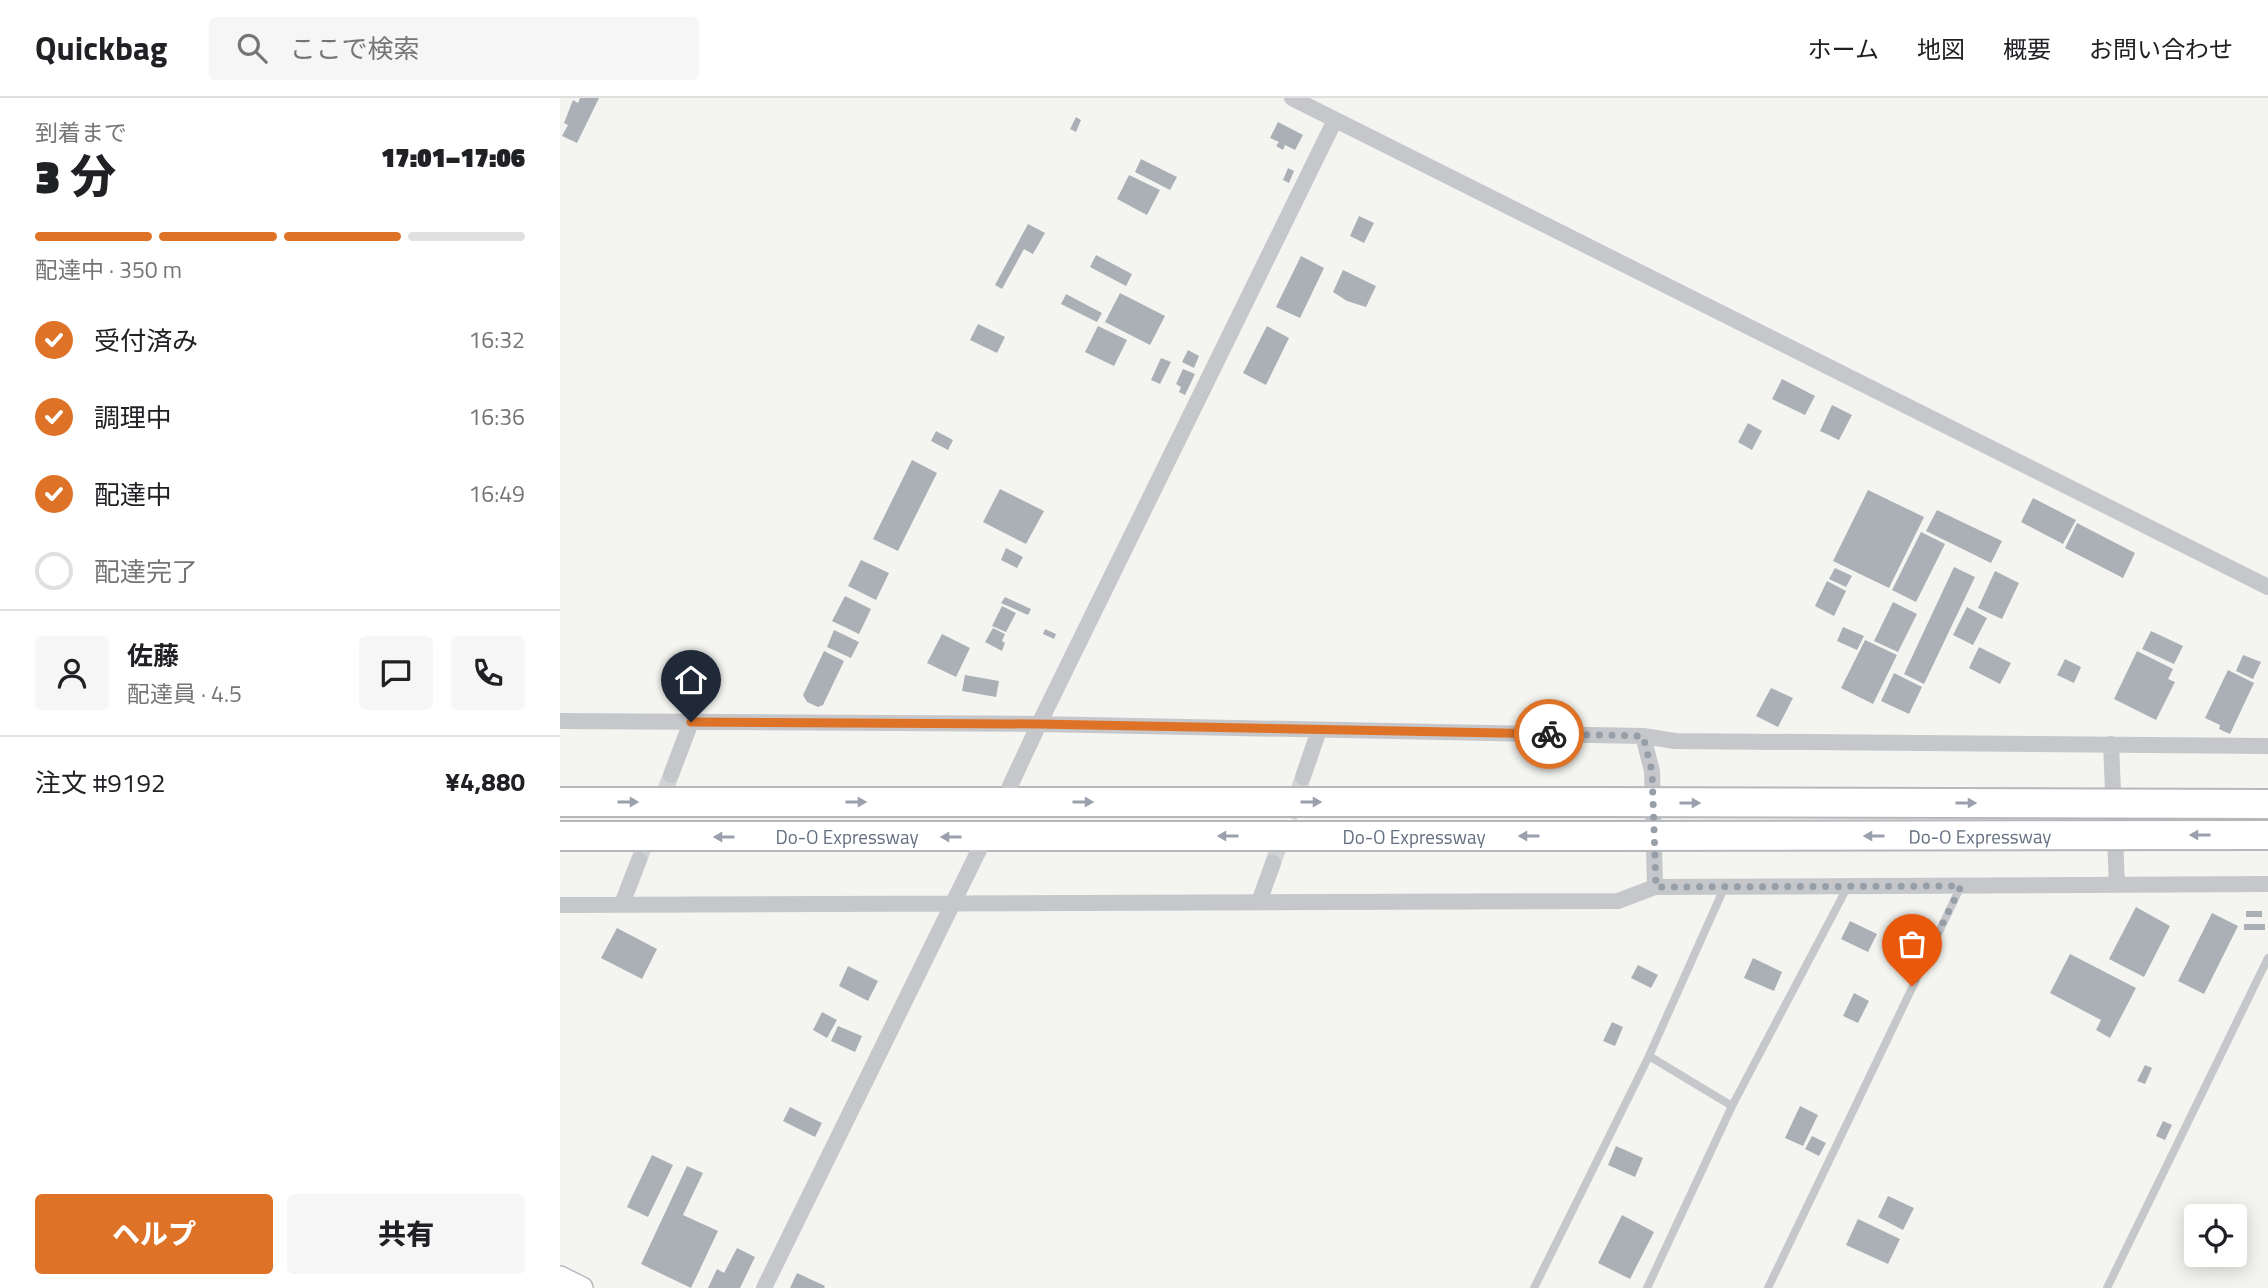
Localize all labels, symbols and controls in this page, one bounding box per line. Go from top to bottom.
search box [209,17,699,80]
text: Quickbag [35,23,167,73]
icon: search [233,29,271,67]
text: ここで検索 [289,29,419,68]
text: ホーム [1808,31,1879,67]
text: 地図 [1917,31,1965,67]
text: 概要 [2003,31,2051,67]
text: お問い合わせ [2089,31,2233,67]
text: 到着まで [35,115,127,150]
text: 17:01–17:06 [381,138,525,177]
text: 3 分 [35,141,116,211]
text: 配達中 · 350 m [35,252,182,287]
icon: check [35,321,73,359]
text: 受付済み [94,321,198,360]
text: 16:32 [468,322,525,357]
icon: check [35,398,73,436]
text: 調理中 [94,398,172,437]
text: 16:36 [468,399,525,434]
icon: check [35,475,73,513]
text: 配達中 [94,475,172,514]
text: 16:49 [468,476,525,511]
text: 配達完了 [94,552,198,591]
button: person [35,636,109,710]
text: 佐藤 [127,636,179,675]
button: chat [359,636,433,710]
button: phone [451,636,525,710]
pin [661,650,721,722]
icon: home [672,661,710,699]
text: 配達員 · 4.5 [127,676,242,711]
courier [1514,699,1584,769]
icon: bike [1530,715,1568,753]
text: ¥4,880 [445,762,525,801]
text: 注文 #9192 [35,763,166,802]
one-way arrow [617,796,639,808]
one-way arrow [845,796,867,808]
one-way arrow [1072,796,1094,808]
one-way arrow [1300,796,1322,808]
one-way arrow [1679,797,1701,809]
one-way arrow [1956,797,1978,809]
street label: Do-O Expressway [1908,821,2052,850]
street label: Do-O Expressway [775,822,919,851]
street label: Do-O Expressway [1342,822,1486,851]
one-way arrow [2189,829,2211,841]
one-way arrow [1216,830,1238,842]
one-way arrow [1517,830,1539,842]
one-way arrow [1863,830,1885,842]
one-way arrow [712,831,734,843]
one-way arrow [940,831,962,843]
pin [1882,914,1942,986]
icon: bag [1893,925,1931,963]
button: ヘルプ [35,1194,273,1274]
button: 共有 [287,1194,525,1274]
map controls [2184,1204,2247,1267]
button: locate [2184,1204,2247,1267]

